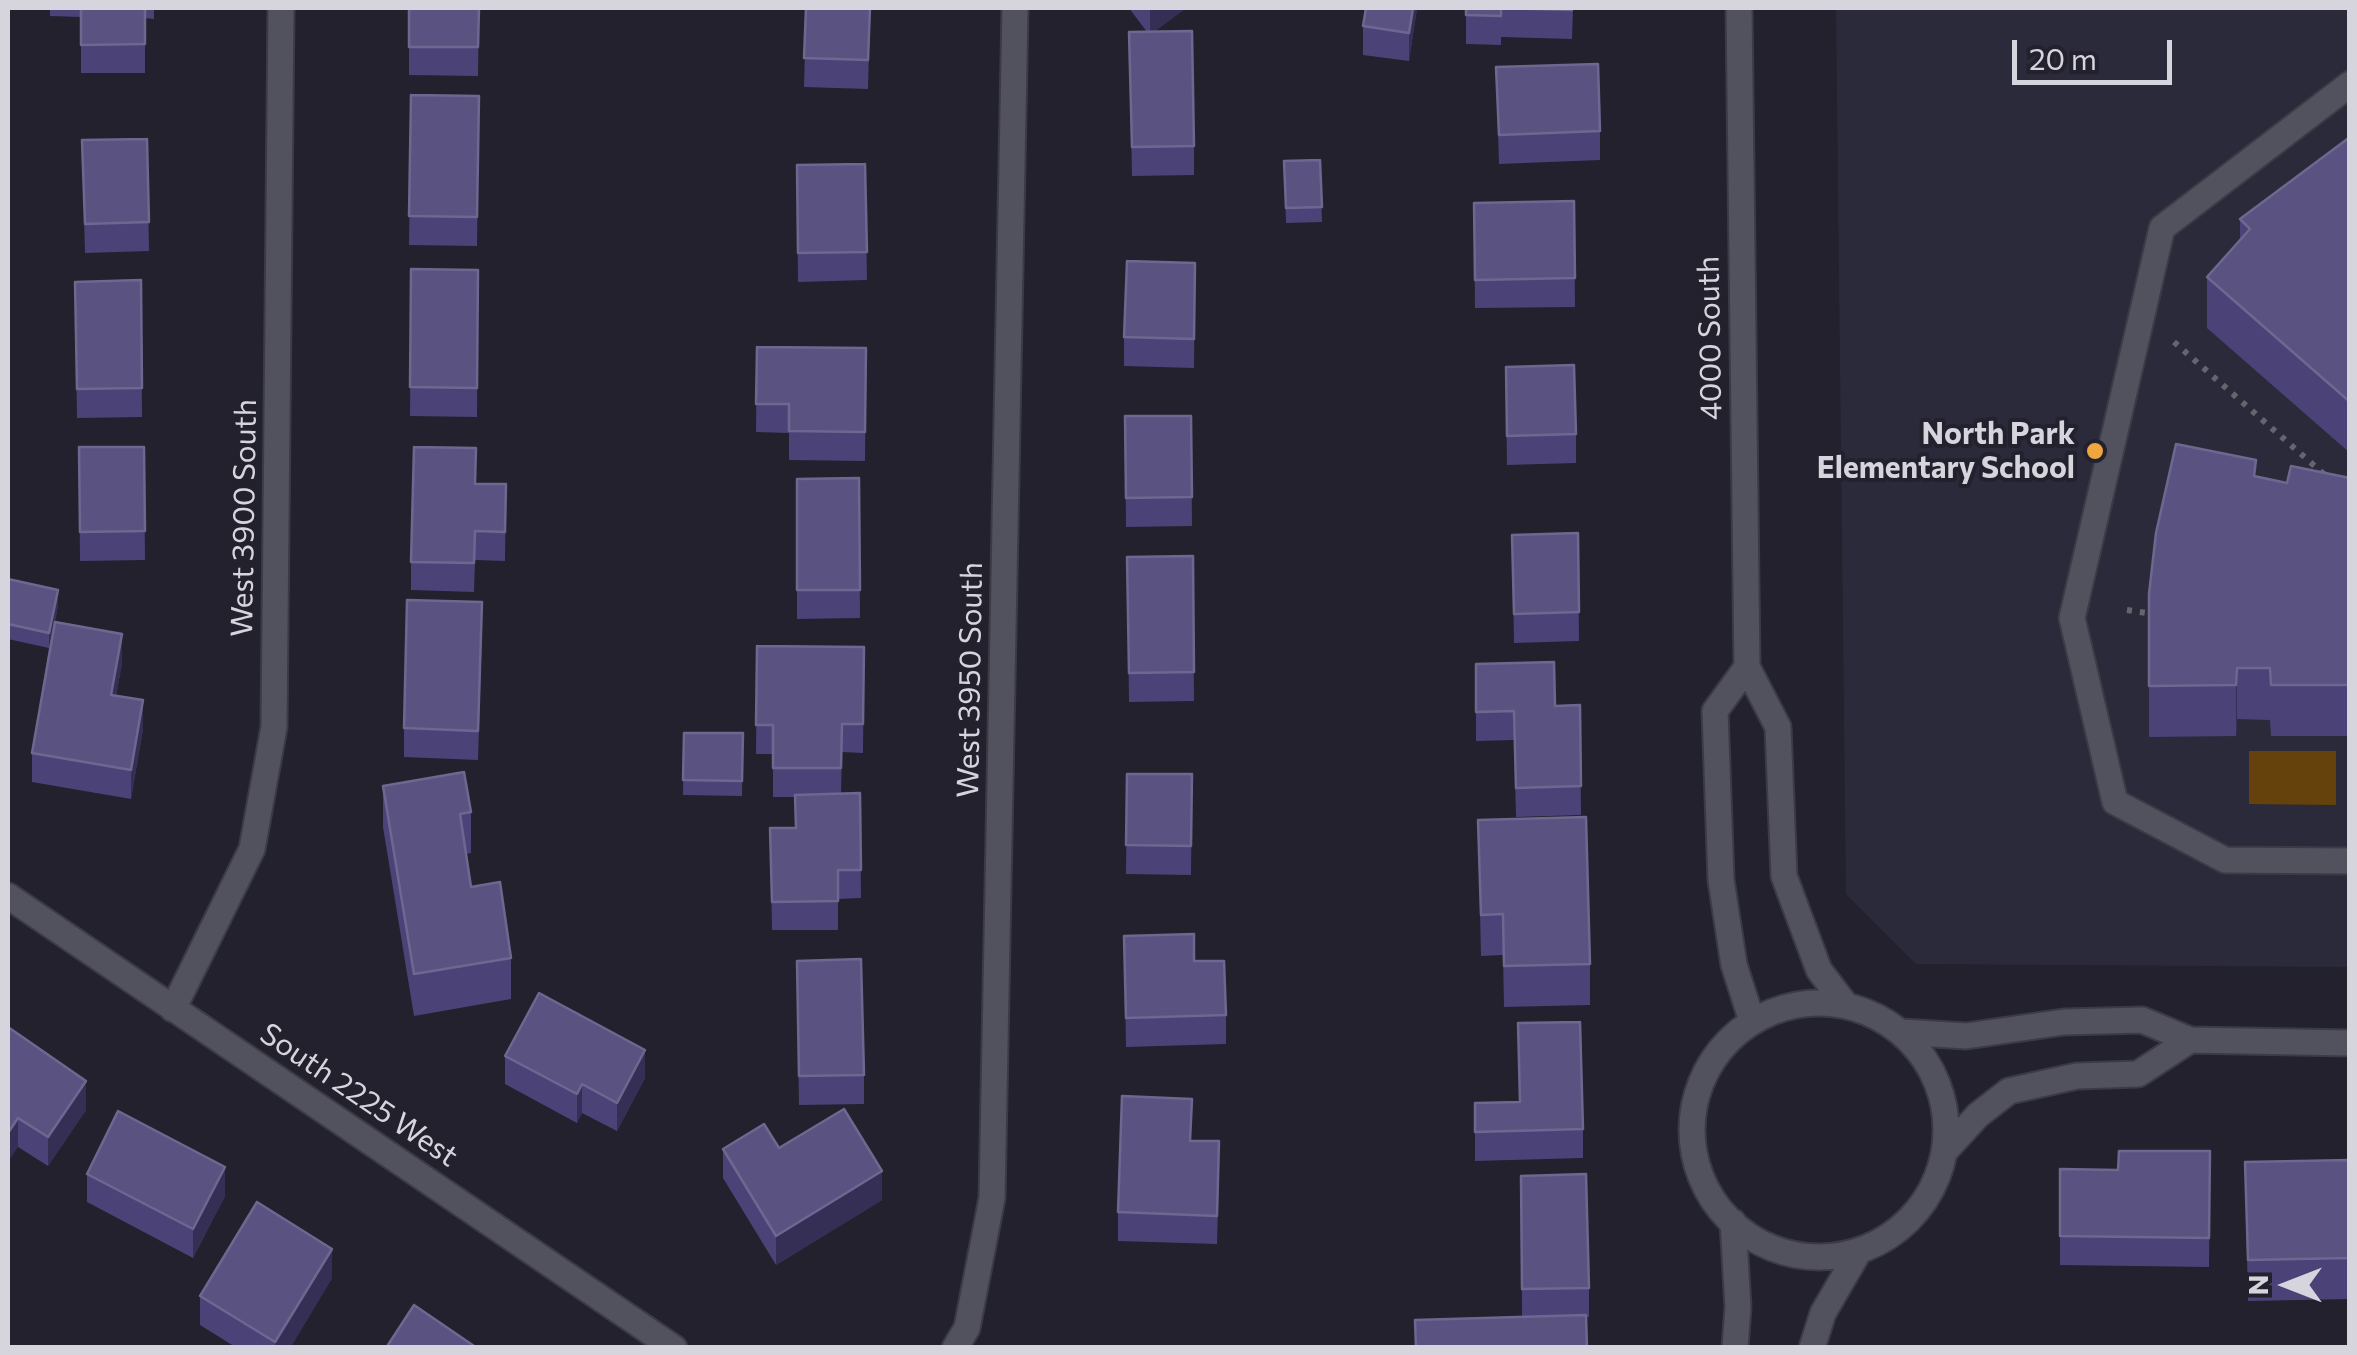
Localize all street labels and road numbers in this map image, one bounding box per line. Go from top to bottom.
street label: 4000 South [1691,256,1729,420]
street label: West 3900 South [224,399,264,637]
street label: West 3950 South [950,562,990,798]
street label: South 2225 West [253,1016,465,1174]

